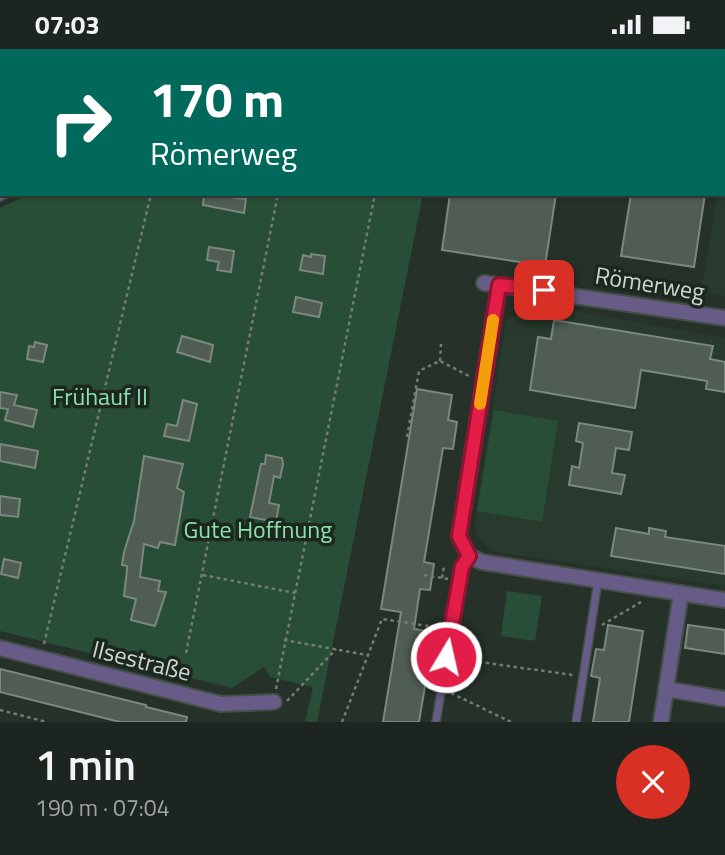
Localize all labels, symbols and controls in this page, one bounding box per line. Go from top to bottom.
text: 07:03 [35,5,100,44]
text: 170 m [150,61,284,136]
icon: right [35,77,126,168]
text: Römerweg [150,129,297,177]
street label: Römerweg [593,257,707,309]
pin [514,260,574,320]
icon: arrive [525,271,563,309]
park label: Frühauf II [52,378,148,414]
park label: Gute Hoffnung [184,511,332,547]
position arrow [409,620,483,694]
street label: Ilsestraße [89,630,195,690]
text: 1 min [35,732,136,796]
button: close [616,745,690,819]
text: 190 m · 07:04 [35,790,170,825]

